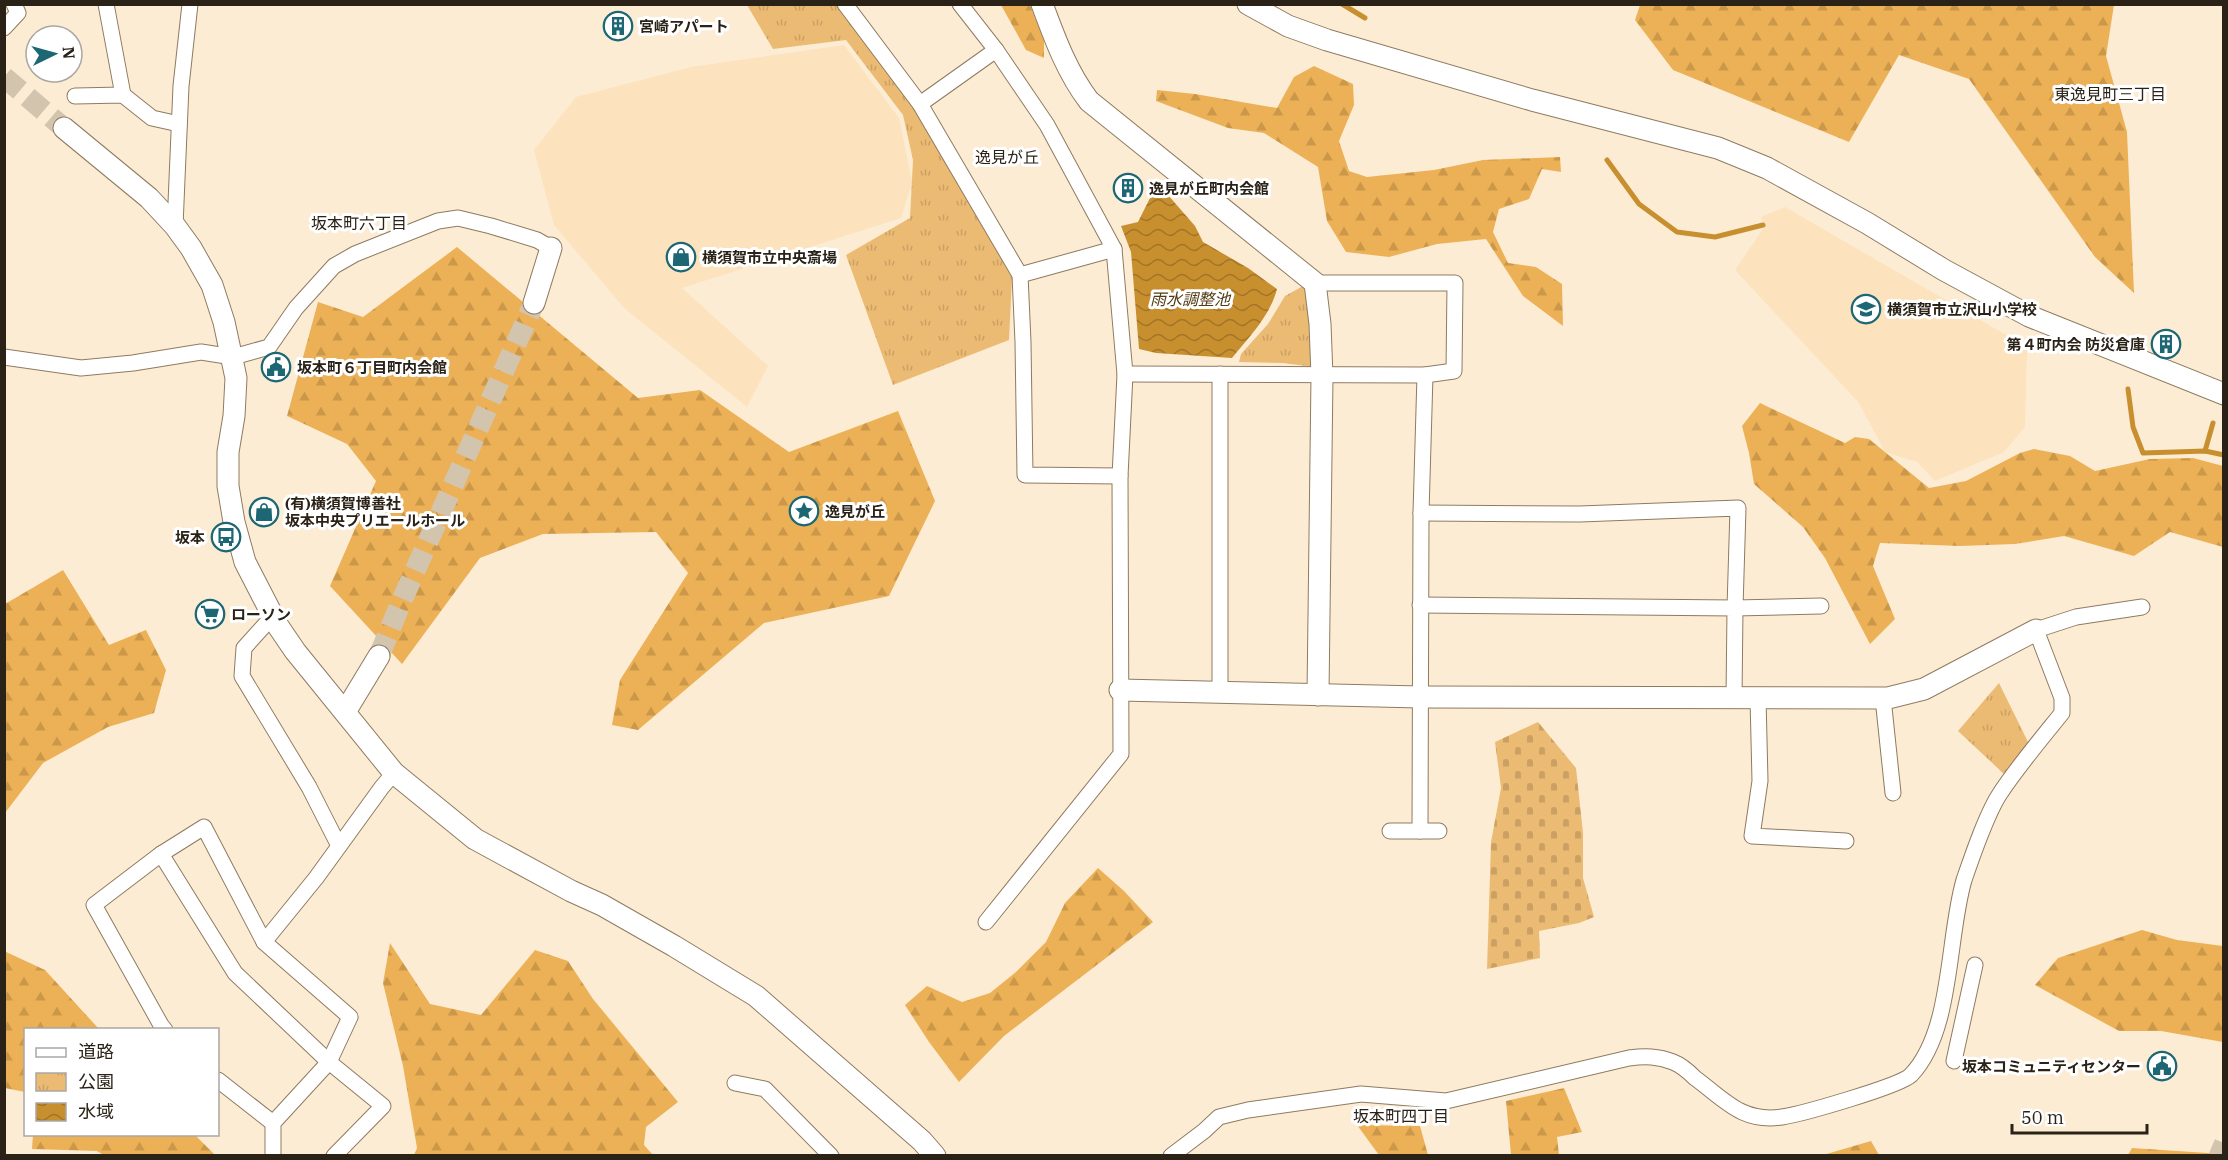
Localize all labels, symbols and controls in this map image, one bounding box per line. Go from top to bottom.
building icon: 宮崎アパート [602,10,634,42]
place label: 宮崎アパート [639,17,729,36]
north arrow [24,24,84,84]
text: N [58,46,79,60]
district label: 東逸見町三丁目 [2054,84,2166,104]
district label: 逸見が丘 [975,147,1039,167]
building icon: 逸見が丘町内会館 [1112,172,1144,204]
place label: 逸見が丘町内会館 [1149,179,1269,198]
district label: 坂本町六丁目 [311,213,407,233]
shop icon: 横須賀市立中央斎場 [665,241,697,273]
place label: 横須賀市立中央斎場 [702,248,837,267]
water label: 雨水調整池 [1150,289,1232,309]
school or university icon: 横須賀市立沢山小学校 [1850,293,1882,325]
place label: 横須賀市立沢山小学校 [1887,300,2037,319]
building icon: 第４町内会 防災倉庫 [2150,328,2182,360]
place label: 第４町内会 防災倉庫 [2007,335,2145,354]
public building icon: 坂本町６丁目町内会館 [260,351,292,383]
place label: 坂本町６丁目町内会館 [297,358,447,377]
place label: (有)横須賀博善社 坂本中央プリエールホール [285,494,465,530]
place icon: 逸見が丘 [788,495,820,527]
shop icon: (有)横須賀博善社 坂本中央プリエールホール [248,496,280,528]
place label: 逸見が丘 [825,502,885,521]
bus stop icon: 坂本 [210,521,242,553]
place label: 坂本 [175,528,205,547]
supermarket icon: ローソン [194,598,226,630]
place label: ローソン [231,605,291,624]
legend [24,1028,219,1136]
text: 道路 [78,1040,114,1063]
public building icon: 坂本コミュニティセンター [2146,1050,2178,1082]
place label: 坂本コミュニティセンター [1962,1057,2141,1076]
text: 公園 [78,1070,114,1093]
scale bar [2012,1097,2147,1135]
text: 水域 [78,1100,114,1123]
district label: 坂本町四丁目 [1353,1106,1449,1126]
text: 50 m [2021,1106,2064,1129]

